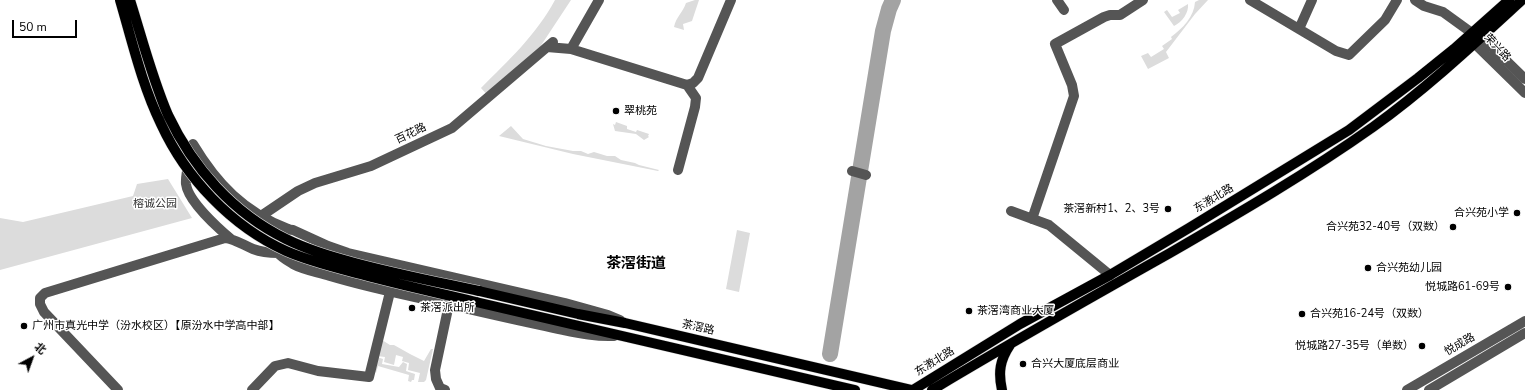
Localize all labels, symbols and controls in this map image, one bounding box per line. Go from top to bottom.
scale bar [14,12,79,38]
text: 50 m [19,19,47,35]
street label: 荣兴路 [1481,31,1513,65]
place label: 翠桃苑 [624,104,657,118]
marker: 翠桃苑 [611,106,621,116]
street label: 百花路 [393,121,429,147]
street label: 东漖北路 [1192,182,1236,216]
park label: 榕诚公园 [133,197,177,211]
place label: 茶滘新村1、2、3号 [1063,202,1160,216]
marker: 茶滘新村1、2、3号 [1163,204,1173,214]
place label: 合兴苑小学 [1454,206,1509,220]
marker: 合兴苑小学 [1512,208,1522,218]
place label: 合兴苑32-40号（双数） [1326,220,1445,234]
marker: 合兴苑32-40号（双数） [1448,222,1458,232]
district label: 茶滘街道 [606,255,666,273]
place label: 合兴苑幼儿园 [1376,261,1442,275]
marker: 合兴苑幼儿园 [1363,263,1373,273]
place label: 悦城路61-69号 [1425,280,1500,294]
marker: 悦城路61-69号 [1503,282,1513,292]
place label: 茶滘派出所 [420,301,475,315]
marker: 茶滘派出所 [407,303,417,313]
place label: 茶滘湾商业大厦 [977,304,1054,318]
marker: 茶滘湾商业大厦 [964,306,974,316]
place label: 合兴苑16-24号（双数） [1310,307,1429,321]
marker: 合兴苑16-24号（双数） [1297,309,1307,319]
street label: 茶滘路 [680,318,716,338]
place label: 广州市真光中学（汾水校区）【原汾水中学高中部】 [32,319,279,333]
marker: 广州市真光中学（汾水校区）【原汾水中学高中部】 [19,321,29,331]
street label: 悦成路 [1442,331,1478,359]
north arrow [12,338,52,378]
text: 北 [31,339,49,358]
place label: 悦城路27-35号（单数） [1295,339,1414,353]
marker: 悦城路27-35号（单数） [1417,341,1427,351]
street label: 东漖北路 [913,345,957,379]
place label: 合兴大厦底层商业 [1031,357,1119,371]
marker: 合兴大厦底层商业 [1018,359,1028,369]

